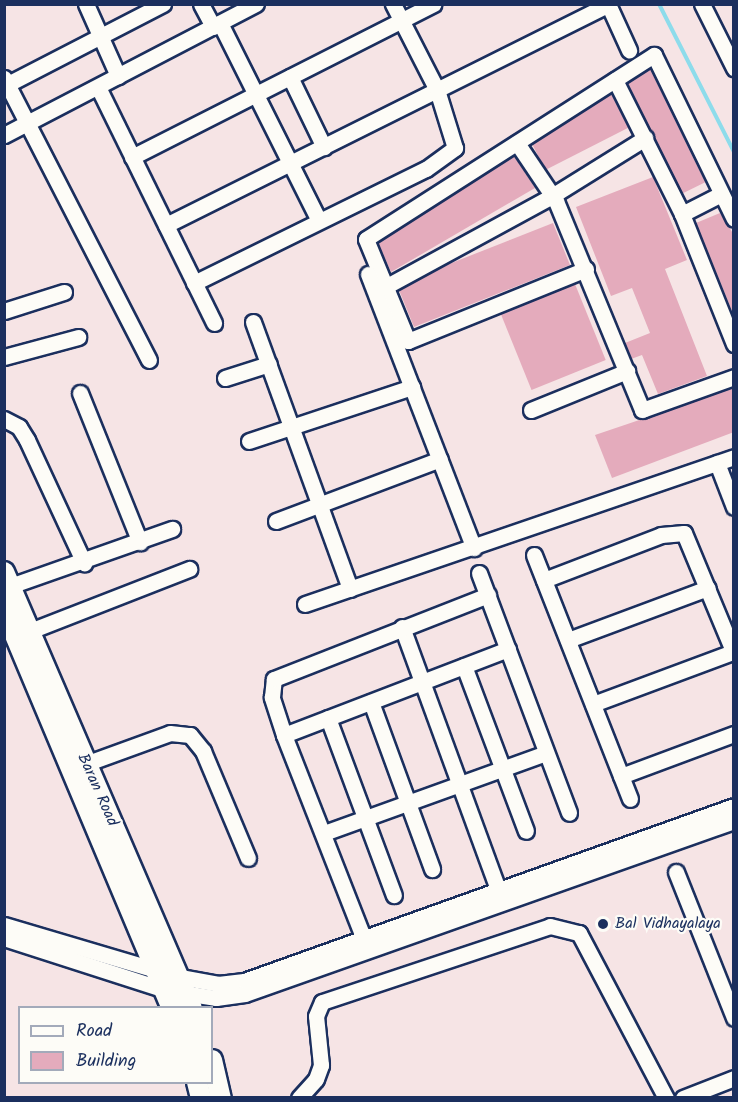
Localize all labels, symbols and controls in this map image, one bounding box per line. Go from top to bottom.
street label: Baran Road [72,751,122,829]
place label: Bal Vidhayalaya [615,914,721,934]
marker: Bal Vidhayalaya [596,917,610,931]
legend [18,1006,213,1084]
text: Road [76,1017,112,1046]
text: Building [76,1047,136,1076]

